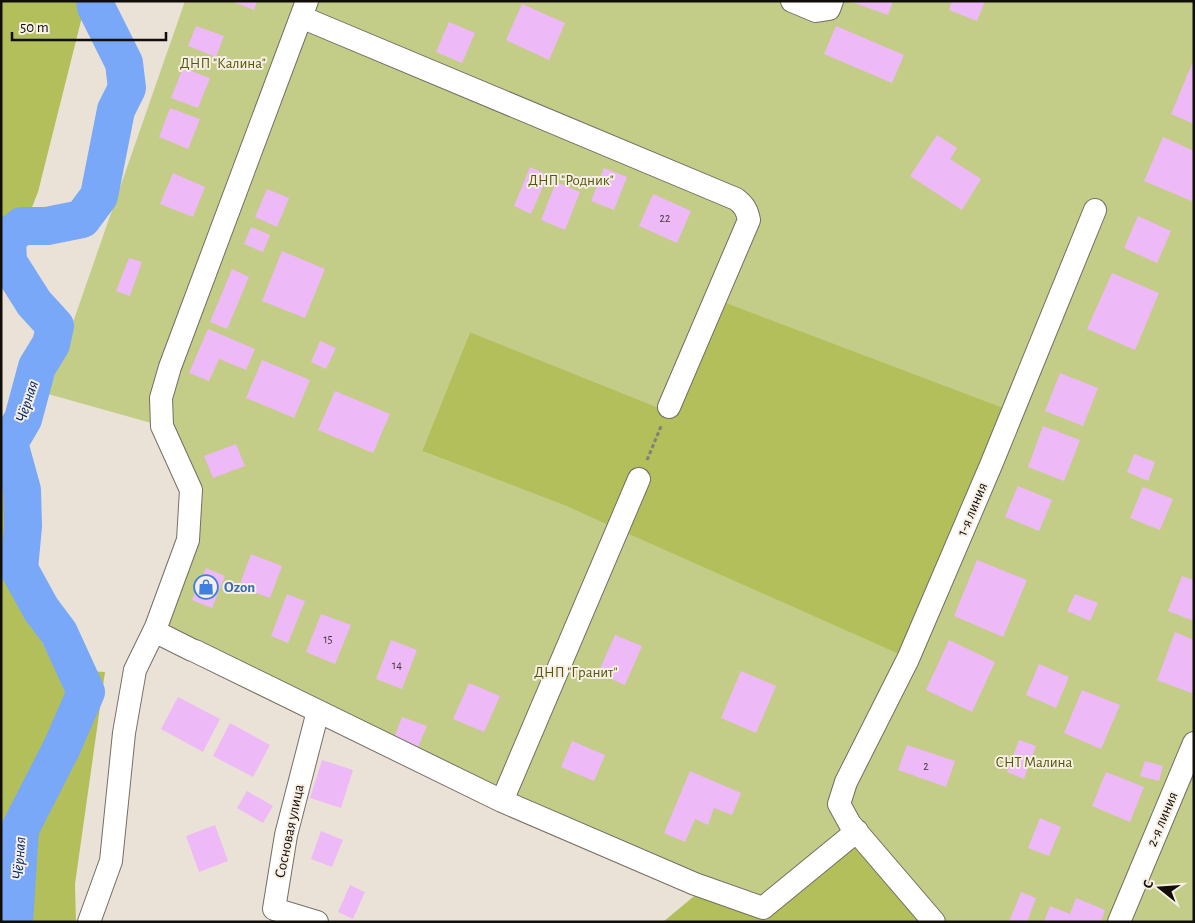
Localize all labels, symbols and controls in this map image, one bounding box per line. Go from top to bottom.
scale bar [12,10,166,42]
text: 50 m [20,20,49,35]
park label: ДНП "Калина" [180,56,266,71]
park label: ДНП "Родник" [528,173,614,188]
house number: 22 [660,212,671,224]
water label: Чёрная [13,379,42,424]
street label: 1-я линия [955,480,990,538]
shop icon: Ozon [193,574,219,600]
place label: Ozon [224,580,255,595]
house number: 15 [323,633,333,645]
house number: 14 [392,659,402,671]
park label: ДНП "Гранит" [534,665,618,680]
park label: СНТ Малина [996,755,1073,770]
house number: 2 [923,760,929,772]
street label: Сосновая улица [272,783,307,879]
street label: 2-я линия [1144,790,1181,849]
water label: Чёрная [10,836,29,880]
north arrow [1135,863,1185,913]
text: С [1141,879,1156,890]

